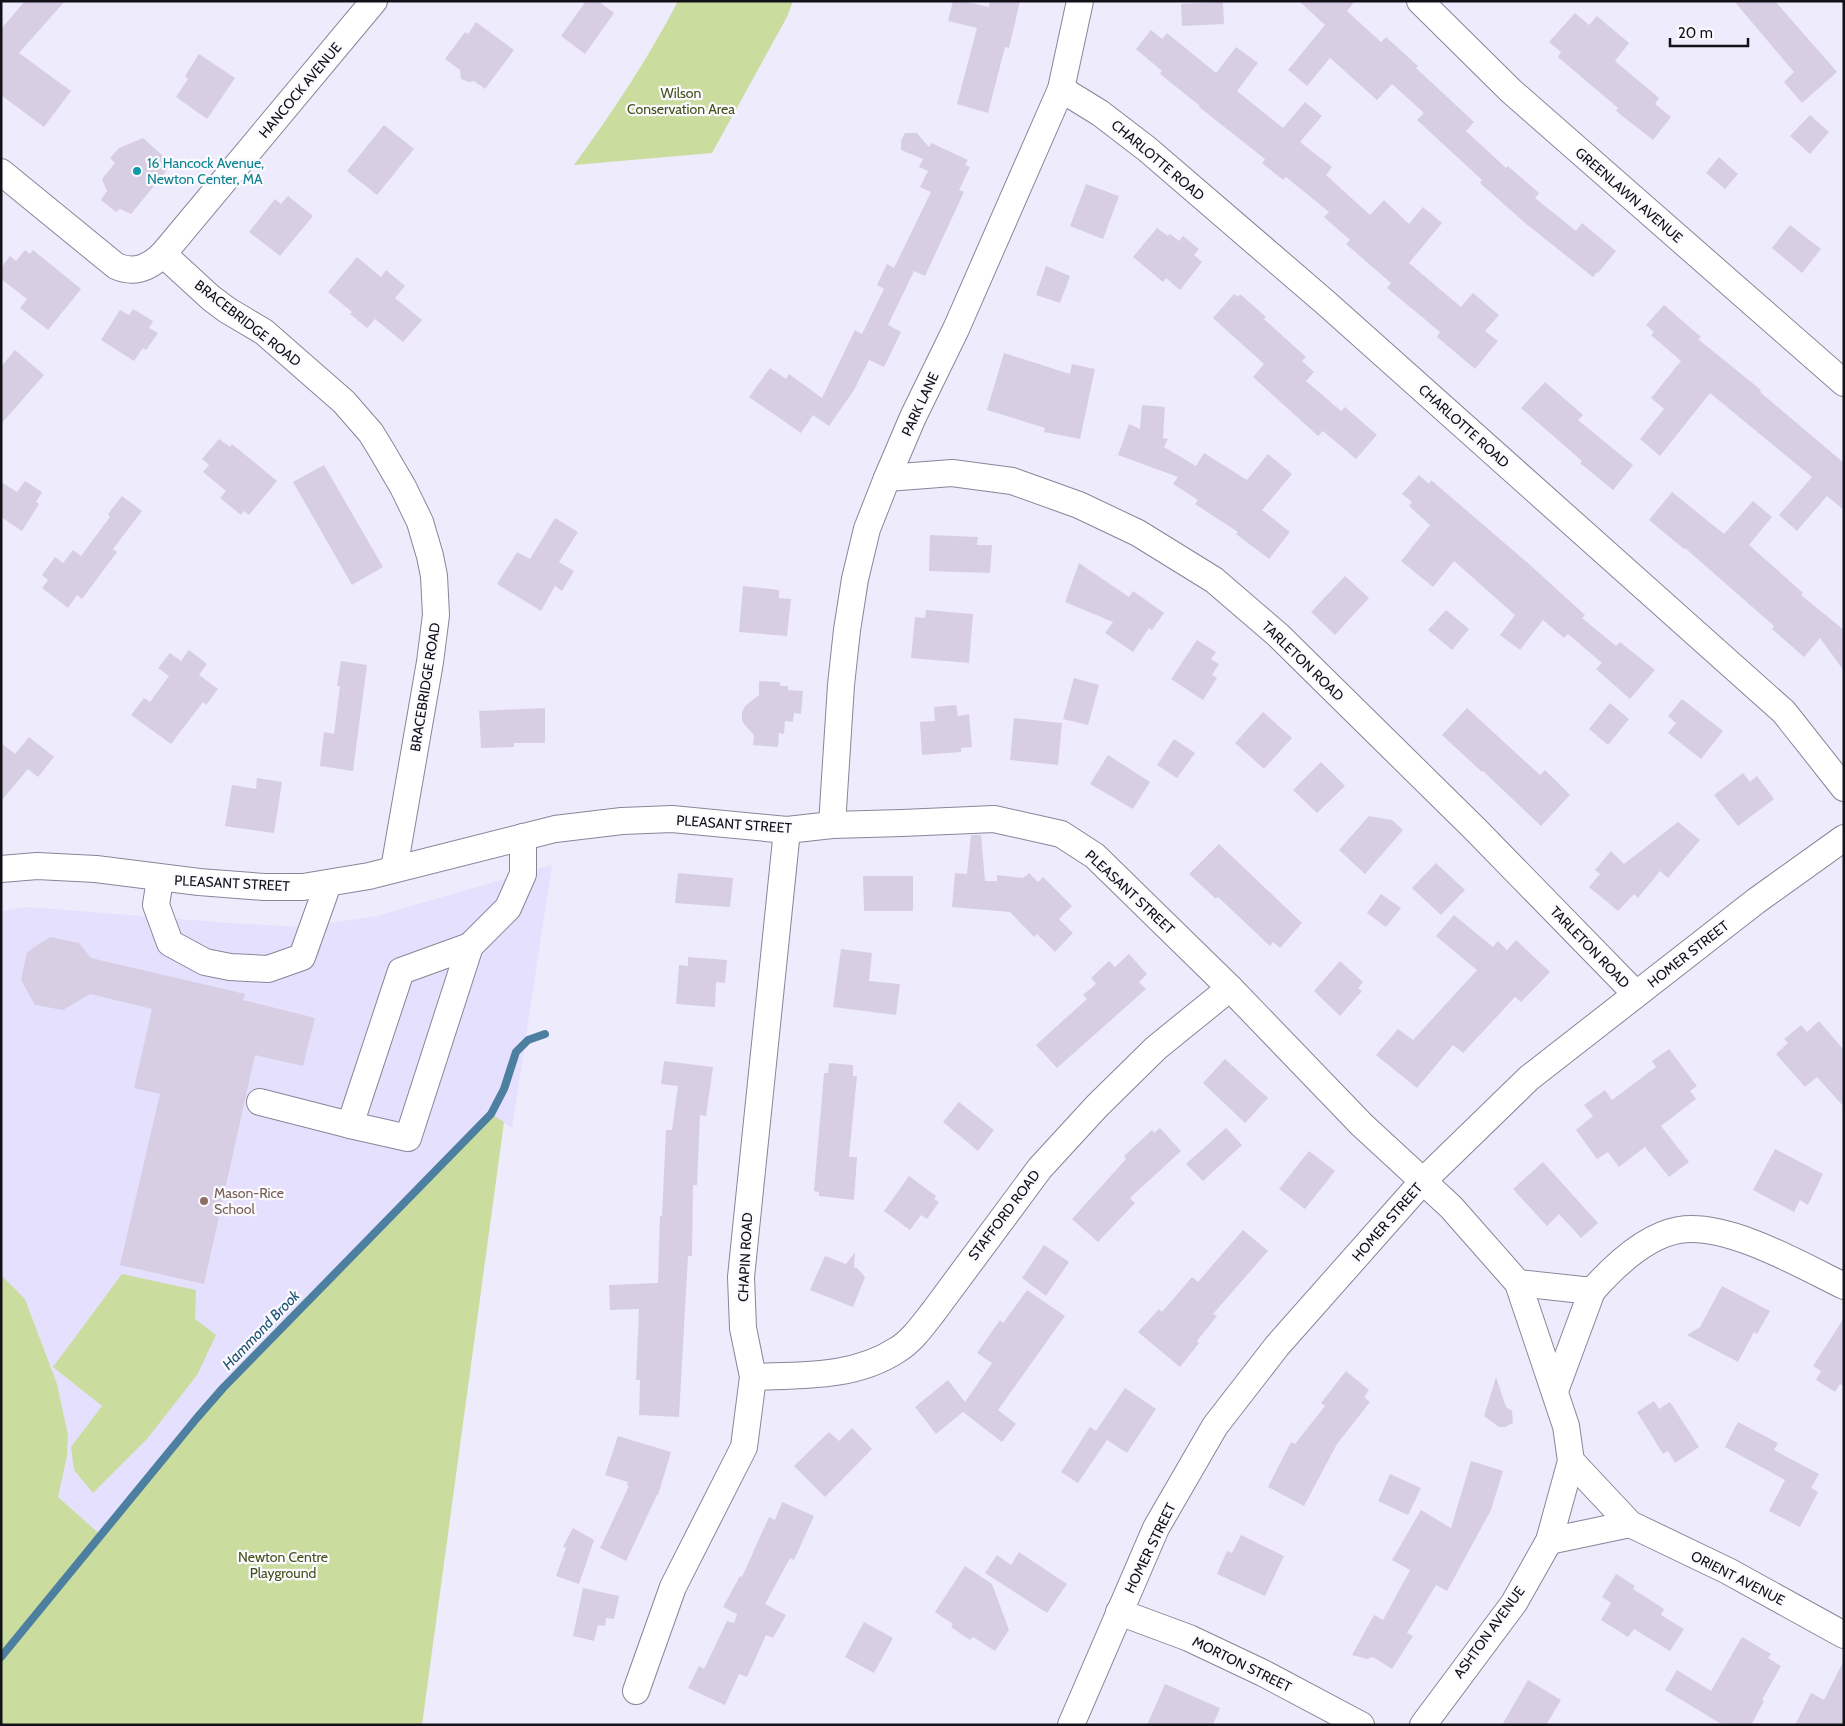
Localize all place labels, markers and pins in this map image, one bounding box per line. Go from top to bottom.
place label: 16 Hancock Avenue, Newton Center, MA [147,154,264,188]
marker: 16 Hancock Avenue, Newton Center, MA [131,165,143,177]
place label: Mason-Rice School [214,1184,284,1218]
marker: Mason-Rice School [198,1195,210,1207]

